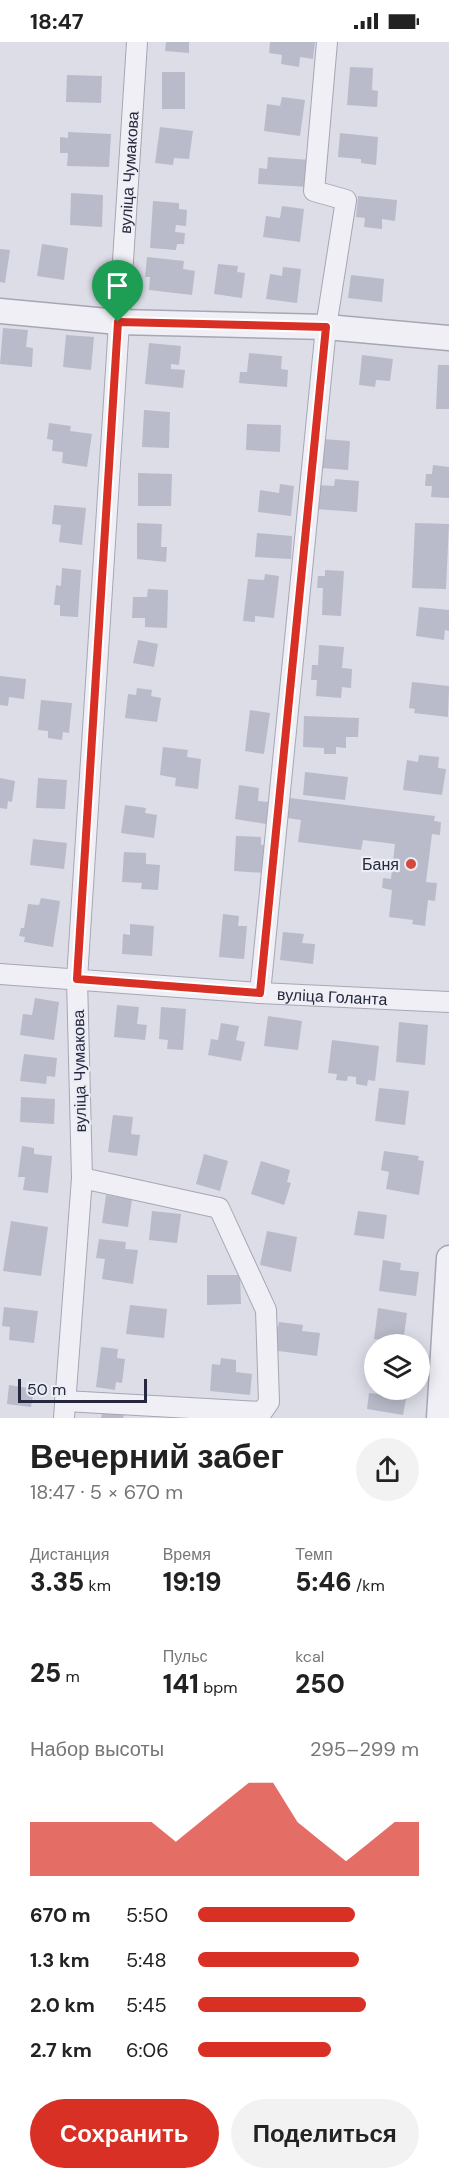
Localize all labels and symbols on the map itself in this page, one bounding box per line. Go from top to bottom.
street label: вуліца Чумакова [115,110,144,234]
pin [92,260,143,322]
place label: Баня [362,854,399,875]
marker: Баня [404,857,418,871]
street label: вуліца Голанта [277,984,388,1010]
street label: вуліца Чумакова [68,1009,91,1133]
scale bar [18,1376,147,1404]

